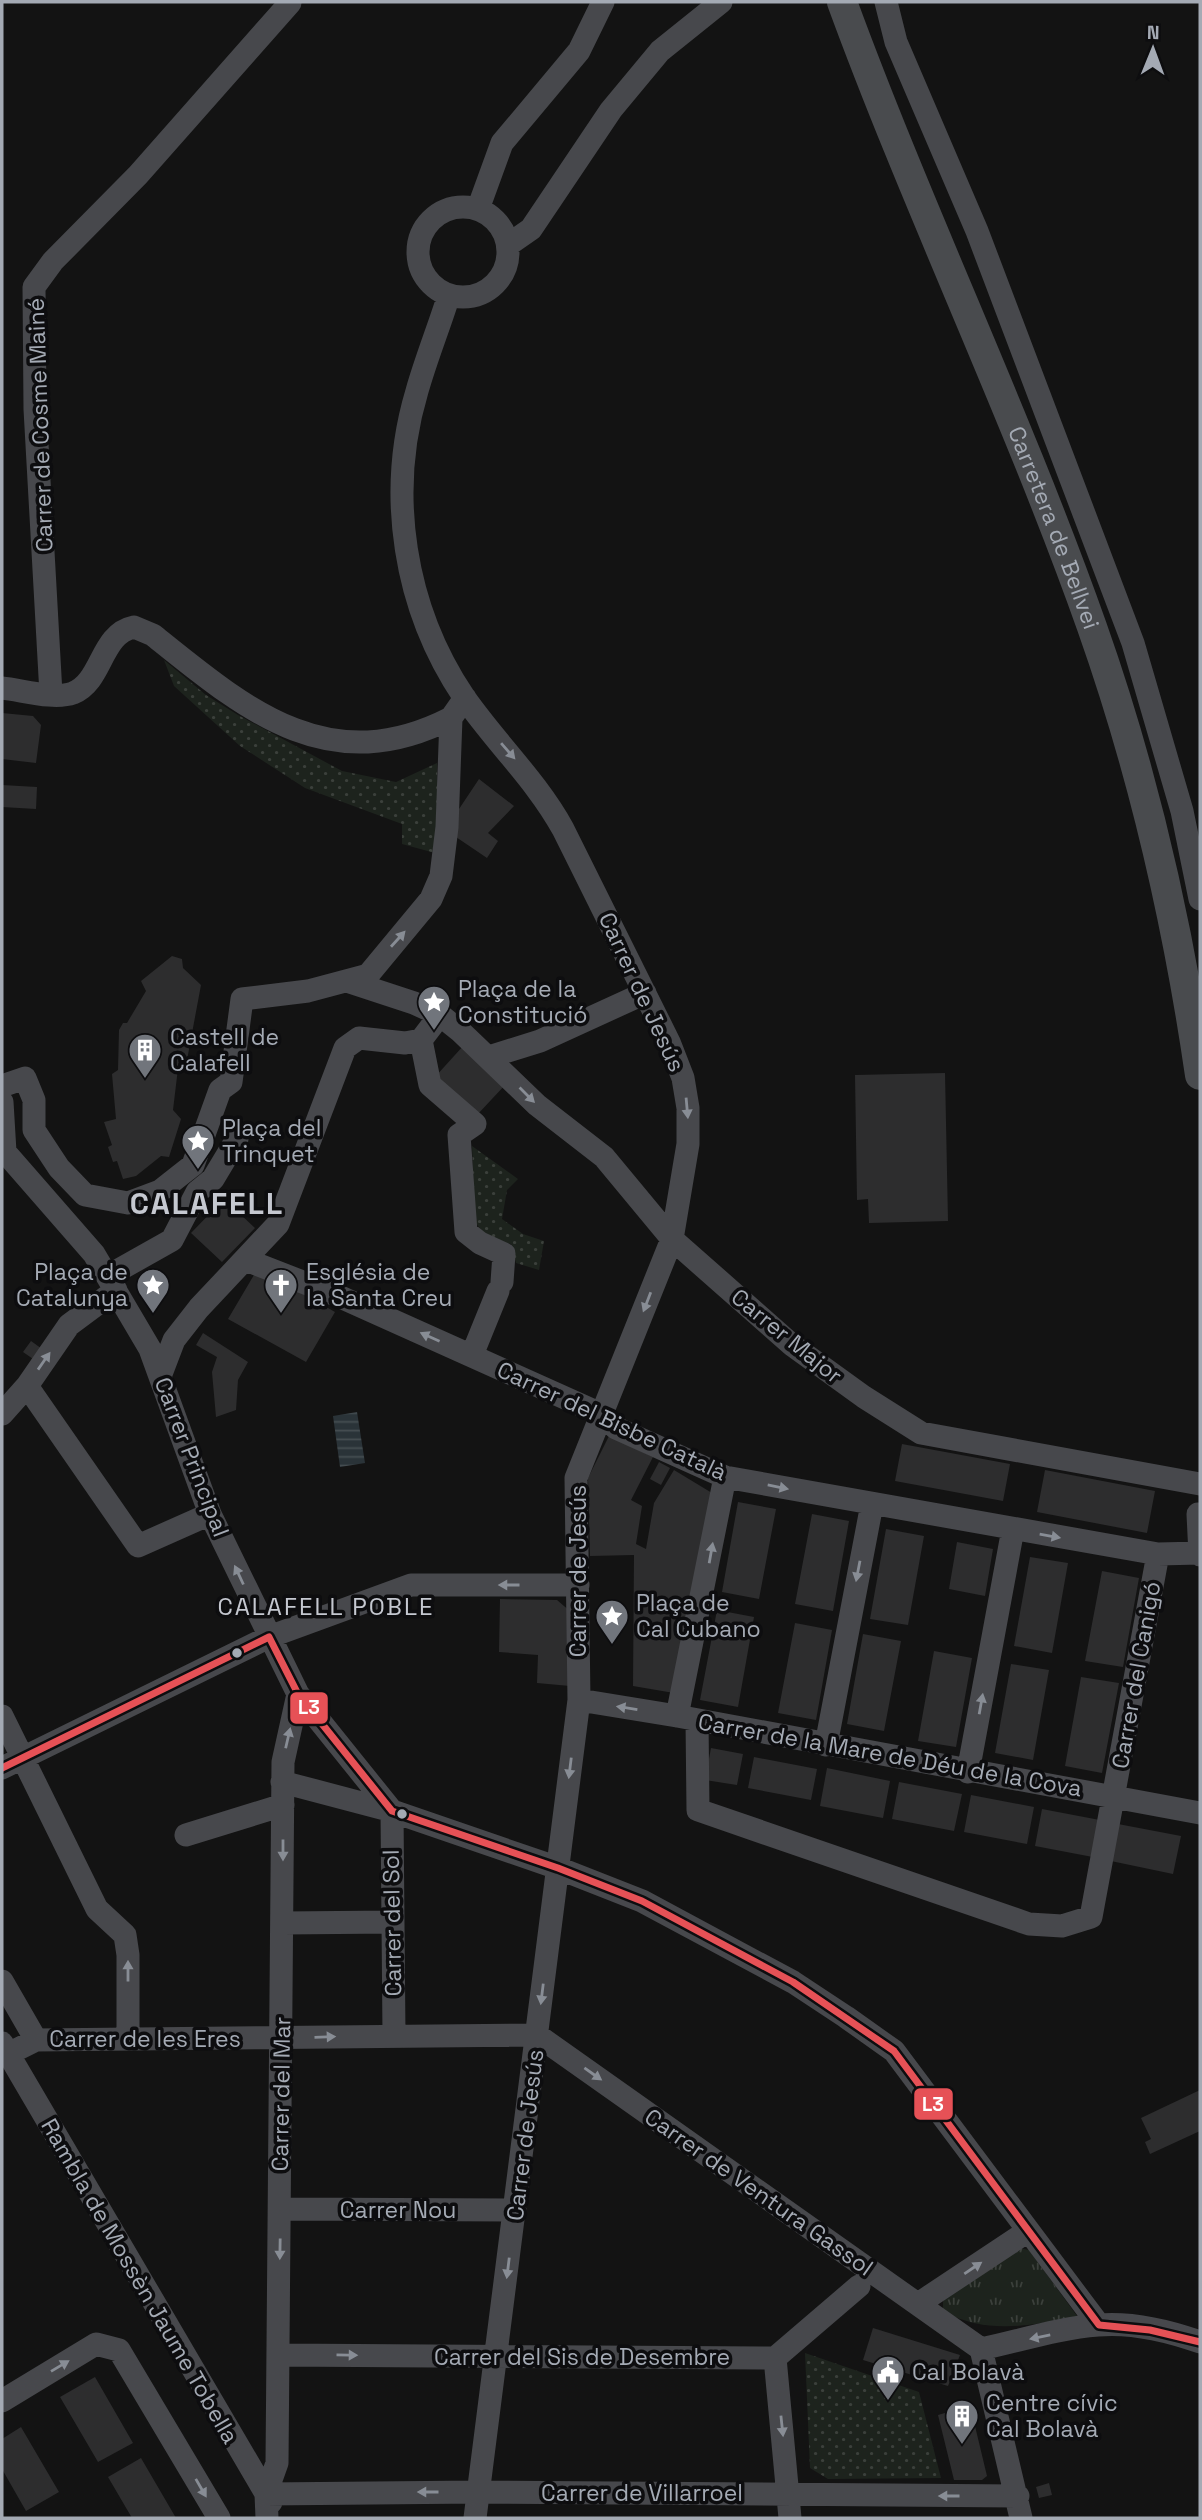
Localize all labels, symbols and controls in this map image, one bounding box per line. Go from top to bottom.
north arrow [1118,14,1188,84]
text: N [1147,20,1160,45]
street label: Carrer de Cosme Mainé [21,297,59,553]
street label: Carretera de Bellvei [1001,422,1107,633]
one-way arrow [500,742,516,760]
street label: Carrer de Jesús [592,908,692,1076]
one-way arrow [390,930,406,948]
place label: Plaça de la Constitució [458,974,587,1030]
place icon: Plaça de la Constitució [415,983,453,1032]
place label: Castell de Calafell [170,1022,279,1078]
building icon: Castell de Calafell [126,1031,164,1080]
one-way arrow [519,1087,535,1103]
one-way arrow [682,1097,693,1119]
place label: Plaça del Trinquet [222,1113,321,1169]
place icon: Plaça del Trinquet [179,1122,217,1171]
district label: CALAFELL [130,1184,284,1223]
place label: Plaça de Catalunya [16,1257,128,1313]
place label: Església de la Santa Creu [306,1257,452,1313]
place icon: Plaça de Catalunya [134,1266,172,1315]
church icon: Església de la Santa Creu [262,1266,300,1315]
street label: Carrer Major [725,1282,849,1390]
one-way arrow [642,1292,653,1313]
one-way arrow [419,1331,440,1342]
one-way arrow [37,1352,51,1370]
street label: Carrer del Bisbe Català [492,1355,732,1487]
street label: Carrer Principal [148,1373,236,1541]
one-way arrow [767,1481,789,1492]
street label: Carrer de Jesús [563,1485,593,1657]
one-way arrow [1039,1531,1061,1542]
one-way arrow [706,1542,717,1564]
one-way arrow [852,1560,863,1582]
one-way arrow [233,1565,245,1585]
one-way arrow [498,1579,520,1591]
street label: Carrer del Canigó [1105,1579,1167,1771]
place label: Plaça de Cal Cubano [636,1588,761,1644]
district label: CALAFELL POBLE [217,1591,435,1622]
place icon: Plaça de Cal Cubano [593,1597,631,1646]
unlabelled marker [230,1646,244,1660]
line badge: L3 [289,1691,329,1725]
one-way arrow [975,1693,986,1715]
text: L3 [298,1695,320,1720]
one-way arrow [616,1702,638,1713]
street label: Carrer de la Mare de Déu de la Cova [696,1706,1084,1804]
one-way arrow [283,1727,294,1749]
one-way arrow [565,1757,576,1779]
unlabelled marker [395,1807,409,1821]
one-way arrow [277,1839,289,1861]
street label: Carrer del Sol [376,1849,408,1997]
one-way arrow [122,1960,134,1982]
one-way arrow [537,1983,548,2005]
street label: Carrer del Mar [265,2016,297,2172]
street label: Carrer de les Eres [49,2024,241,2054]
one-way arrow [314,2031,336,2043]
street label: Carrer de Jesús [500,2048,550,2222]
one-way arrow [584,2067,602,2081]
line badge: L3 [913,2087,954,2121]
text: L3 [922,2092,944,2117]
street label: Carrer de Ventura Gassol [639,2102,879,2282]
street label: Rambla de Mossèn Jaume Tobella [34,2113,246,2449]
street label: Carrer Nou [340,2195,456,2225]
one-way arrow [274,2238,286,2260]
one-way arrow [502,2257,513,2279]
one-way arrow [964,2261,982,2275]
one-way arrow [1029,2331,1051,2342]
street label: Carrer del Sis de Desembre [434,2342,730,2372]
one-way arrow [336,2349,358,2361]
public building icon: Cal Bolavà [869,2353,907,2402]
place label: Cal Bolavà [912,2357,1024,2387]
one-way arrow [51,2359,70,2372]
place label: Centre cívic Cal Bolavà [986,2388,1118,2444]
building icon: Centre cívic Cal Bolavà [943,2397,981,2446]
one-way arrow [776,2415,787,2437]
street label: Carrer de Villarroel [541,2478,743,2508]
one-way arrow [195,2479,207,2498]
one-way arrow [417,2486,439,2498]
one-way arrow [938,2490,960,2502]

